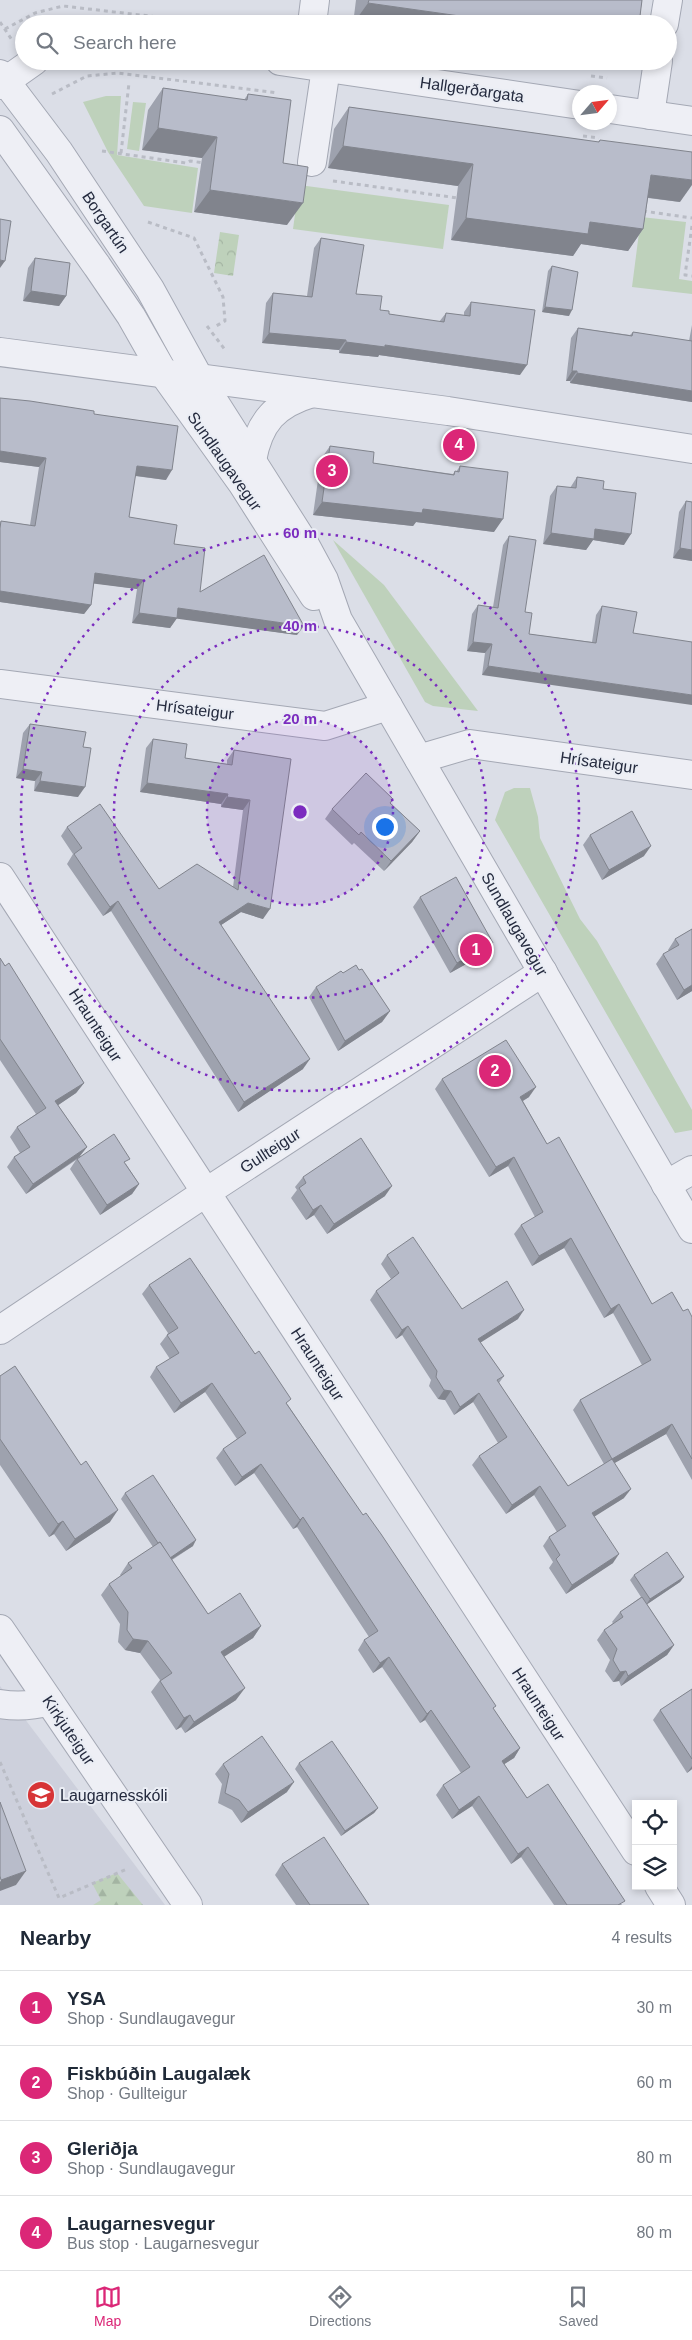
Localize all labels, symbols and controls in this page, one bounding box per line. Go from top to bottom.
search box [15,15,677,70]
icon: search [33,29,61,57]
text: Search here [73,32,177,53]
street label: Hallgerðargata [419,74,525,105]
north arrow [572,85,617,130]
street label: Borgartún [79,188,132,256]
street label: Sundlaugavegur [184,409,265,514]
pin: 4 [443,426,475,464]
pin: 3 [316,452,348,490]
text: 60 m [283,524,317,541]
text: 40 m [283,617,317,634]
street label: Hrísateigur [155,696,235,723]
text: 20 m [283,710,317,727]
street label: Hrísateigur [559,749,640,776]
centre of rings [291,803,309,821]
your location [372,814,398,840]
street label: Sundlaugavegur [478,870,551,980]
pin: 1 [460,931,492,969]
street label: Hraunteigur [66,986,126,1066]
pin: 2 [479,1052,511,1090]
street label: Gullteigur [237,1124,304,1176]
street label: Hraunteigur [288,1325,348,1405]
street label: Hraunteigur [509,1665,569,1745]
street label: Kirkjuteigur [39,1692,98,1769]
school or university icon: Laugarnesskóli [26,1780,56,1810]
place label: Laugarnesskóli [60,1787,168,1804]
map controls [632,1800,677,1890]
button: locate [632,1800,677,1845]
button: layers [632,1845,677,1890]
text: Nearby [20,1926,91,1949]
text: 4 results [612,1929,672,1946]
text: YSA [67,1988,106,2009]
text: 1 [32,1999,40,2016]
text: 30 m [636,1999,672,2016]
text: Shop · Sundlaugavegur [67,2010,235,2027]
text: Fiskbúðin Laugalæk [67,2063,251,2084]
text: 2 [32,2074,40,2091]
text: 60 m [636,2074,672,2091]
text: Shop · Gullteigur [67,2085,187,2102]
text: Gleriðja [67,2138,138,2159]
text: 3 [32,2149,40,2166]
text: 80 m [636,2149,672,2166]
text: Shop · Sundlaugavegur [67,2160,235,2177]
text: Laugarnesvegur [67,2213,215,2234]
text: 4 [32,2224,40,2241]
text: 80 m [636,2224,672,2241]
text: Bus stop · Laugarnesvegur [67,2235,259,2252]
tab: Map [94,2283,122,2329]
tab: Directions [309,2283,371,2329]
tab: Saved [559,2283,598,2329]

